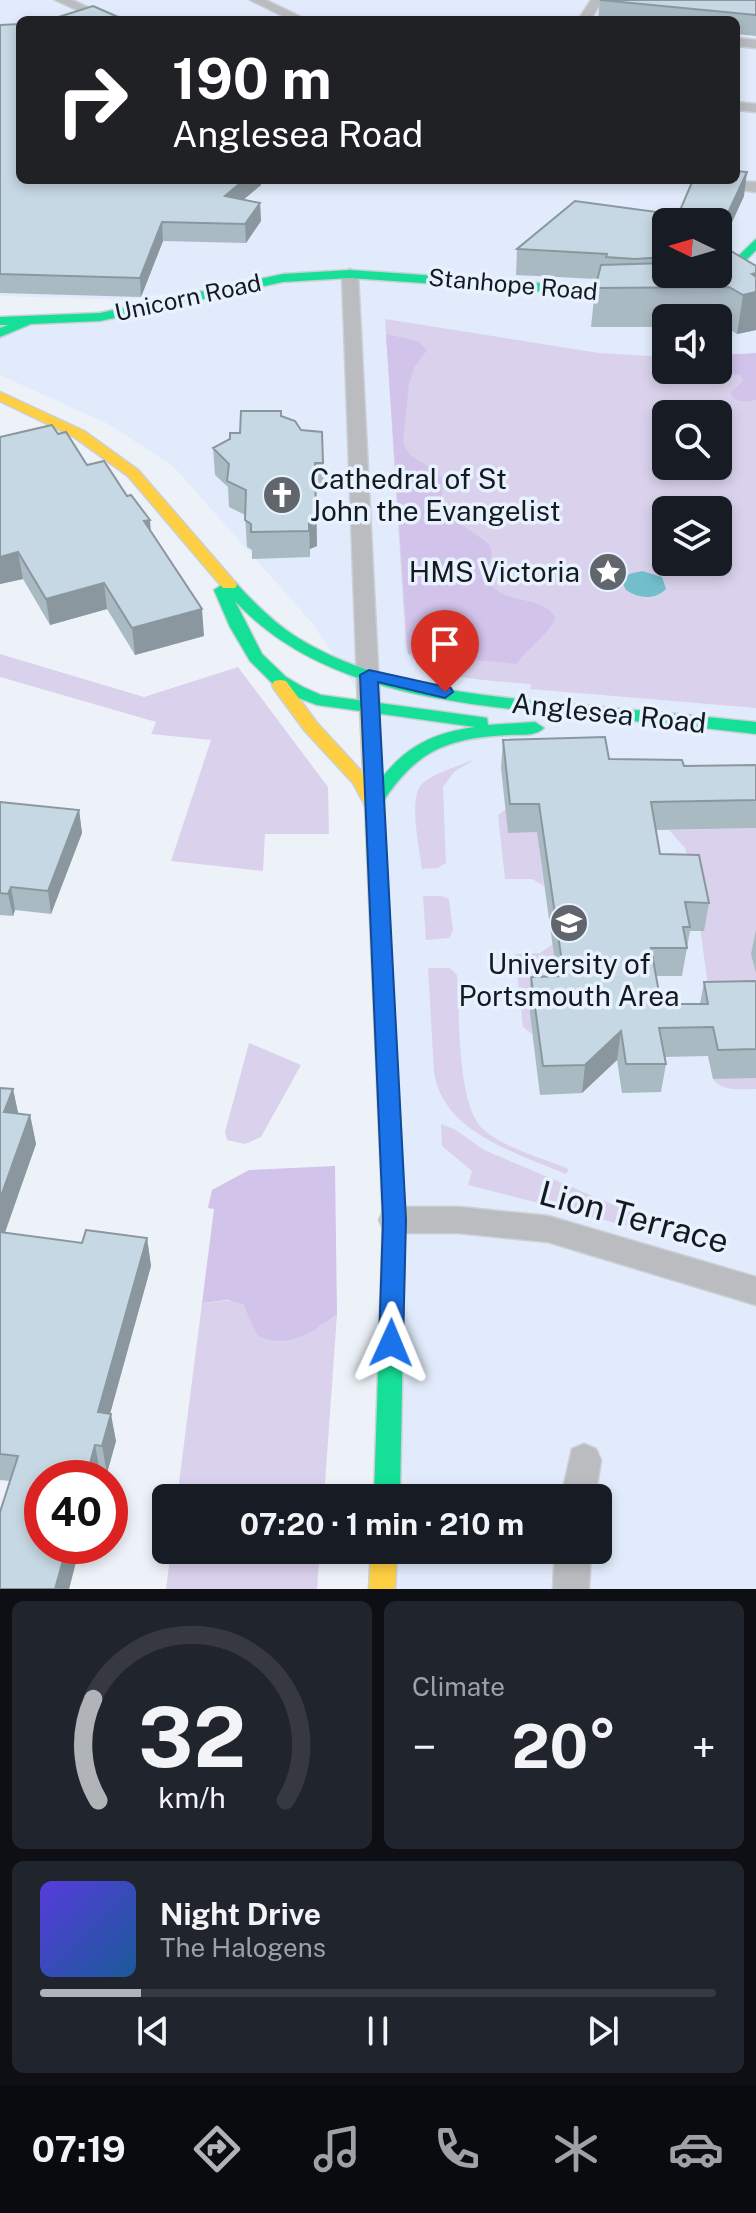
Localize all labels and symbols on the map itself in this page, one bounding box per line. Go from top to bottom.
north arrow [652,208,732,288]
street label: Stanhope Road [427,263,599,305]
street label: Unicorn Road [112,268,264,326]
place label: Cathedral of St John the Evangelist [310,462,561,527]
church icon: Cathedral of St John the Evangelist [261,474,303,516]
place icon: HMS Victoria [587,551,629,593]
place label: HMS Victoria [409,555,580,588]
pin [411,610,479,692]
street label: Anglesea Road [510,686,708,739]
school or university icon: University of Portsmouth Area [548,902,590,944]
place label: University of Portsmouth Area [459,947,679,1012]
street label: Lion Terrace [535,1172,733,1262]
position arrow [349,1301,433,1385]
speed limit sign: 40 [24,1460,128,1564]

